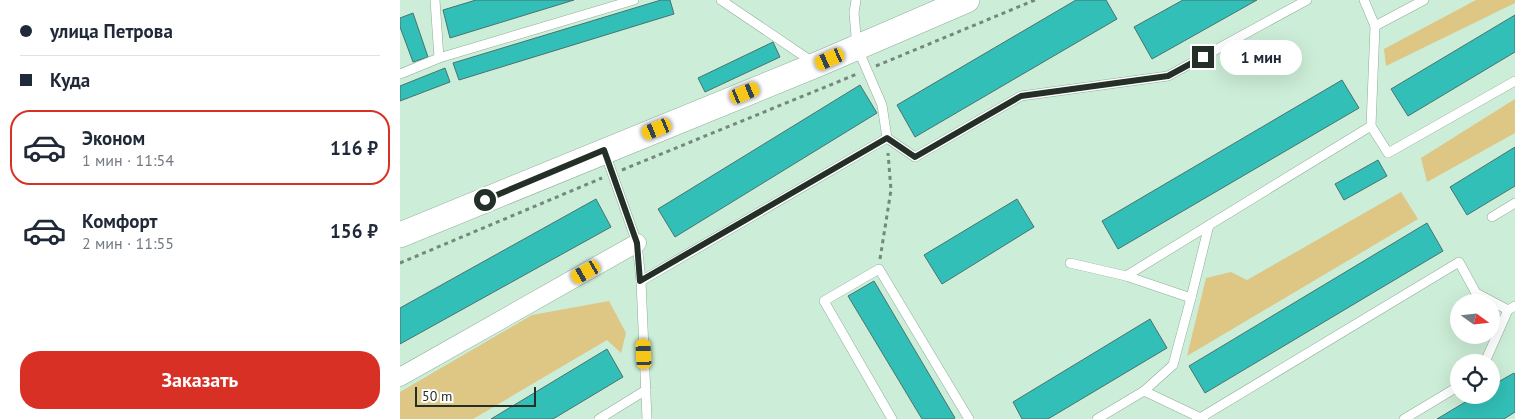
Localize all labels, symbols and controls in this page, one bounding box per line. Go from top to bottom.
text: улица Петрова [50,19,173,43]
callout: 1 мин [1220,40,1303,74]
car [813,46,846,72]
route end [1192,46,1214,68]
text: 1 мин [1240,47,1282,67]
text: Куда [50,68,90,92]
car [728,80,761,106]
car [640,116,673,142]
icon: car [22,125,67,170]
text: Эконом [82,126,145,150]
text: 116 ₽ [330,136,378,160]
text: 1 мин · 11:54 [82,150,174,170]
route start [474,189,496,211]
icon: car [22,208,67,253]
text: Комфорт [82,209,158,233]
text: 156 ₽ [330,219,378,243]
text: 2 мин · 11:55 [82,233,174,253]
car [569,258,602,286]
north arrow [1450,294,1500,344]
map controls [1450,294,1500,404]
car [635,339,652,369]
button: Заказать [20,351,380,409]
button: locate [1450,354,1500,404]
scale bar [415,384,536,407]
text: 50 m [422,387,452,405]

